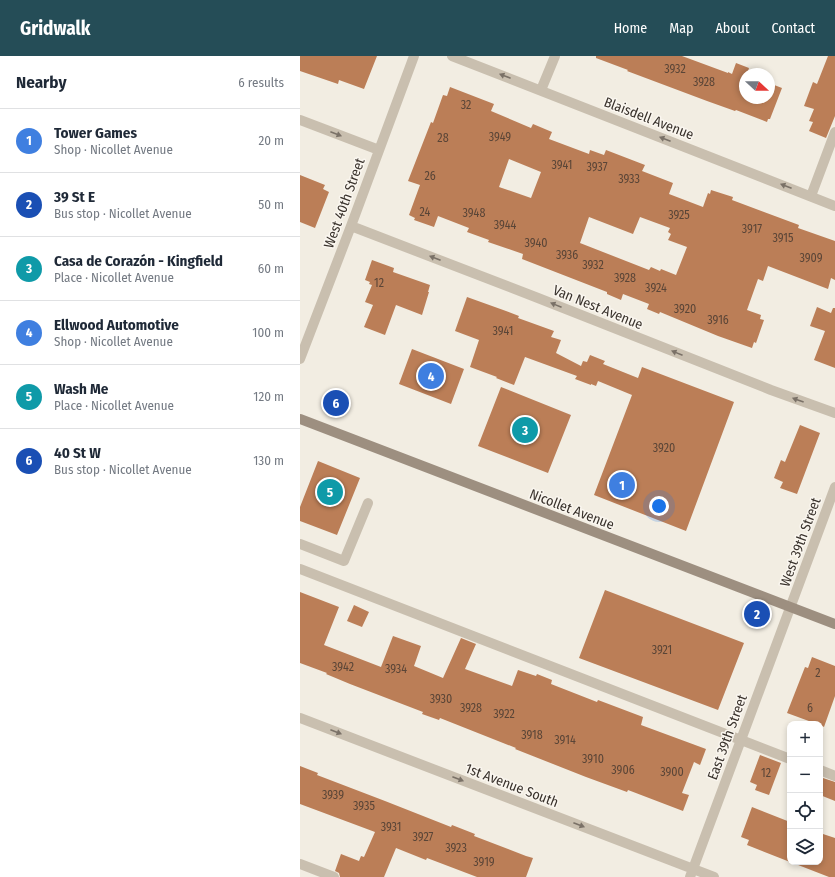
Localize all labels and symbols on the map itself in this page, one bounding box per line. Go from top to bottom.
house number: 3932 [664,62,686,76]
north arrow [739,68,775,104]
one-way arrow [499,73,511,79]
house number: 3928 [693,75,715,89]
street label: Blaisdell Avenue [602,94,696,143]
house number: 32 [461,98,471,112]
house number: 3949 [489,130,511,144]
house number: 28 [437,131,449,145]
one-way arrow [331,132,343,138]
one-way arrow [658,135,670,141]
street label: West 40th Street [320,155,369,251]
house number: 3941 [552,158,572,172]
house number: 3937 [586,160,608,174]
house number: 26 [424,169,436,183]
house number: 3933 [618,172,640,186]
one-way arrow [779,183,791,189]
house number: 24 [420,205,431,219]
house number: 3948 [463,206,485,220]
house number: 3925 [668,208,690,222]
house number: 3944 [494,218,517,232]
house number: 3917 [742,222,762,236]
house number: 3915 [772,231,794,245]
house number: 3940 [524,236,548,250]
house number: 3936 [556,248,578,262]
house number: 3909 [799,251,823,265]
one-way arrow [429,255,441,261]
house number: 3932 [582,258,604,272]
house number: 3928 [614,271,636,285]
house number: 12 [374,276,384,290]
house number: 3924 [645,281,667,295]
street label: Van Nest Avenue [550,282,645,333]
one-way arrow [550,302,562,308]
house number: 3920 [674,302,696,316]
house number: 3916 [707,313,729,327]
house number: 3941 [493,324,513,338]
one-way arrow [672,350,683,356]
pin: 4 [418,361,444,391]
pin: 6 [323,388,349,418]
one-way arrow [792,397,804,403]
pin: 3 [512,415,538,445]
house number: 3920 [653,441,675,455]
pin: 1 [609,470,635,500]
pin: 5 [317,477,343,507]
street label: Nicollet Avenue [527,486,617,533]
street label: West 39th Street [776,495,825,589]
your location [649,496,669,516]
pin: 2 [744,599,770,629]
house number: 3921 [652,643,672,657]
house number: 3942 [332,660,354,674]
house number: 3934 [385,662,407,676]
house number: 2 [815,666,821,680]
house number: 3930 [430,692,452,706]
street label: East 39th Street [704,692,751,782]
house number: 3928 [460,701,482,715]
house number: 6 [807,701,813,715]
house number: 3922 [493,707,515,721]
house number: 3918 [521,728,543,742]
one-way arrow [331,729,343,735]
house number: 3914 [554,733,576,747]
house number: 3910 [582,752,604,766]
street label: 1st Avenue South [463,760,561,811]
house number: 3906 [611,763,635,777]
house number: 3900 [660,765,684,779]
house number: 12 [761,766,771,780]
one-way arrow [452,776,464,782]
house number: 3939 [322,788,344,802]
house number: 3935 [353,799,375,813]
house number: 3931 [381,820,401,834]
one-way arrow [574,823,586,829]
house number: 3927 [413,830,434,844]
house number: 3923 [445,841,467,855]
house number: 3919 [473,855,495,869]

